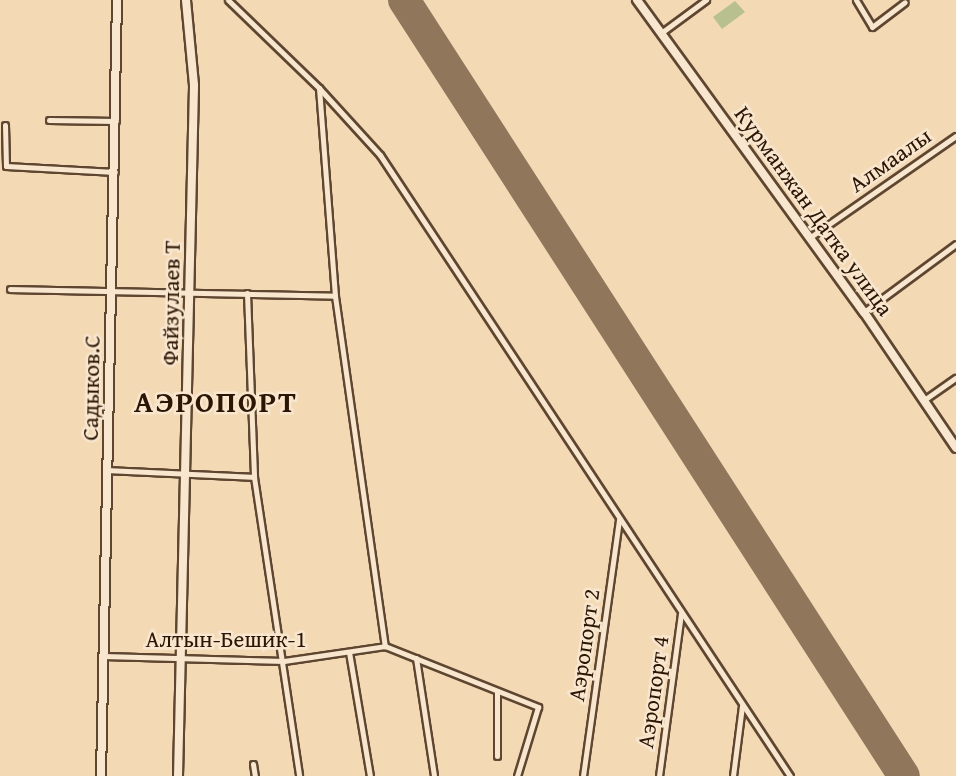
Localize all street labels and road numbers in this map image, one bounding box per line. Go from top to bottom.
street label: Курманжан Датка улица [729,101,899,321]
street label: Алмаалы [844,122,936,198]
street label: Файзулаев Т [156,240,186,366]
street label: Садыков.С [76,335,106,441]
street label: Аэропорт 2 [562,587,606,703]
street label: Алтын-Бешик-1 [146,625,306,653]
street label: Аэропорт 4 [631,634,675,750]

